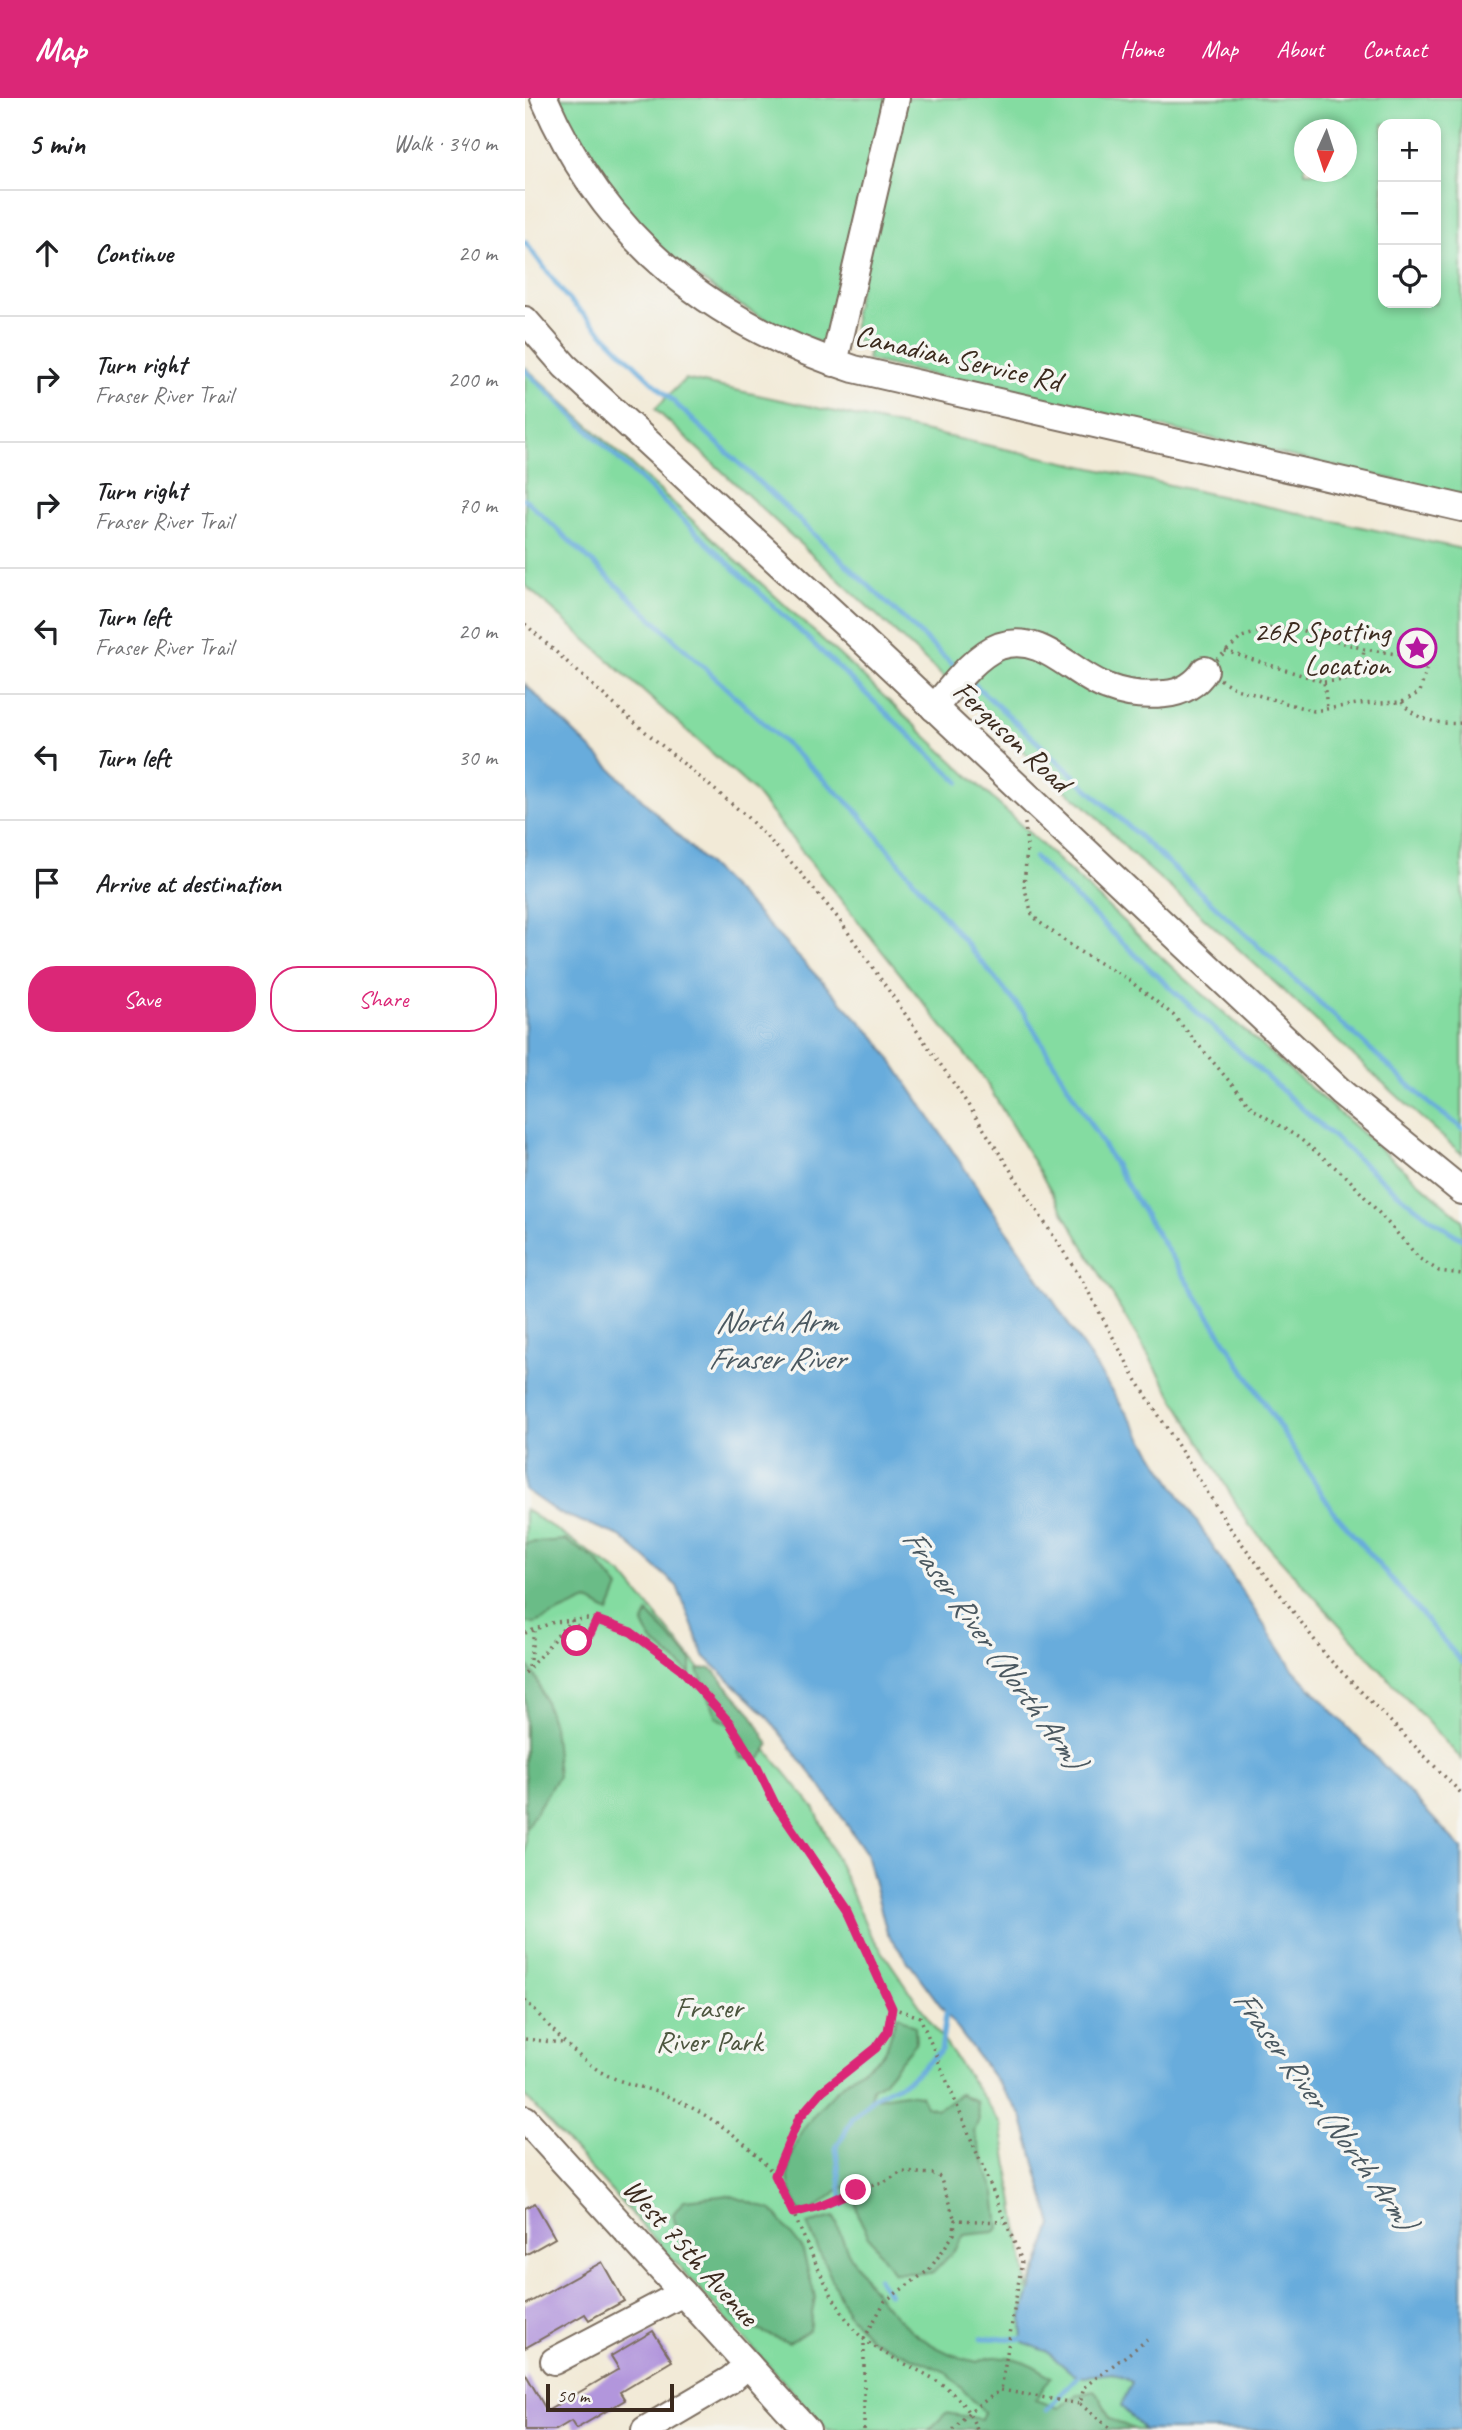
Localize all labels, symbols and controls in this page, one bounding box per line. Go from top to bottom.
text: Map [35,28,86,70]
text: Home [1120,34,1163,64]
text: Map [1201,34,1238,64]
text: About [1276,34,1324,64]
text: Contact [1362,34,1427,64]
north arrow [1294,119,1357,182]
map controls [1378,119,1441,308]
button: + [1378,119,1441,182]
text: 5 min [28,125,85,163]
text: Walk · 340 m [393,129,497,158]
button: − [1378,182,1441,245]
icon: ahead [28,234,66,272]
text: Continue [95,237,173,270]
text: 20 m [458,239,497,268]
button: locate [1378,245,1441,308]
street label: Canadian Service Rd [851,316,1069,401]
text: Turn right [95,348,186,381]
icon: right [28,360,66,398]
text: 200 m [448,365,497,394]
text: Fraser River Trail [95,381,233,410]
text: Turn right [95,474,186,507]
icon: right [28,486,66,524]
text: 70 m [458,491,497,520]
text: Fraser River Trail [95,507,233,536]
text: Turn left [95,600,170,633]
icon: left [28,612,66,650]
place label: 26R Spotting Location [1254,612,1392,684]
text: 20 m [458,617,497,646]
place icon: 26R Spotting Location [1396,627,1438,669]
text: Fraser River Trail [95,633,233,662]
street label: Ferguson Road [945,672,1082,803]
icon: left [28,738,66,776]
text: Turn left [95,741,170,774]
text: 30 m [458,743,497,772]
icon: arrive [28,864,66,902]
text: Arrive at destination [95,867,281,900]
button: Save [28,966,256,1032]
button: Share [270,966,497,1032]
water label: North Arm Fraser River [708,1301,848,1379]
water label: Fraser River (North Arm) [893,1520,1098,1781]
route start [561,1625,592,1656]
water label: Fraser River (North Arm) [1224,1981,1429,2242]
park label: Fraser River Park [656,1988,764,2060]
street label: West 75th Avenue [615,2170,769,2335]
route end [840,2174,871,2205]
scale bar [546,2381,674,2413]
text: 50 m [557,2384,589,2408]

